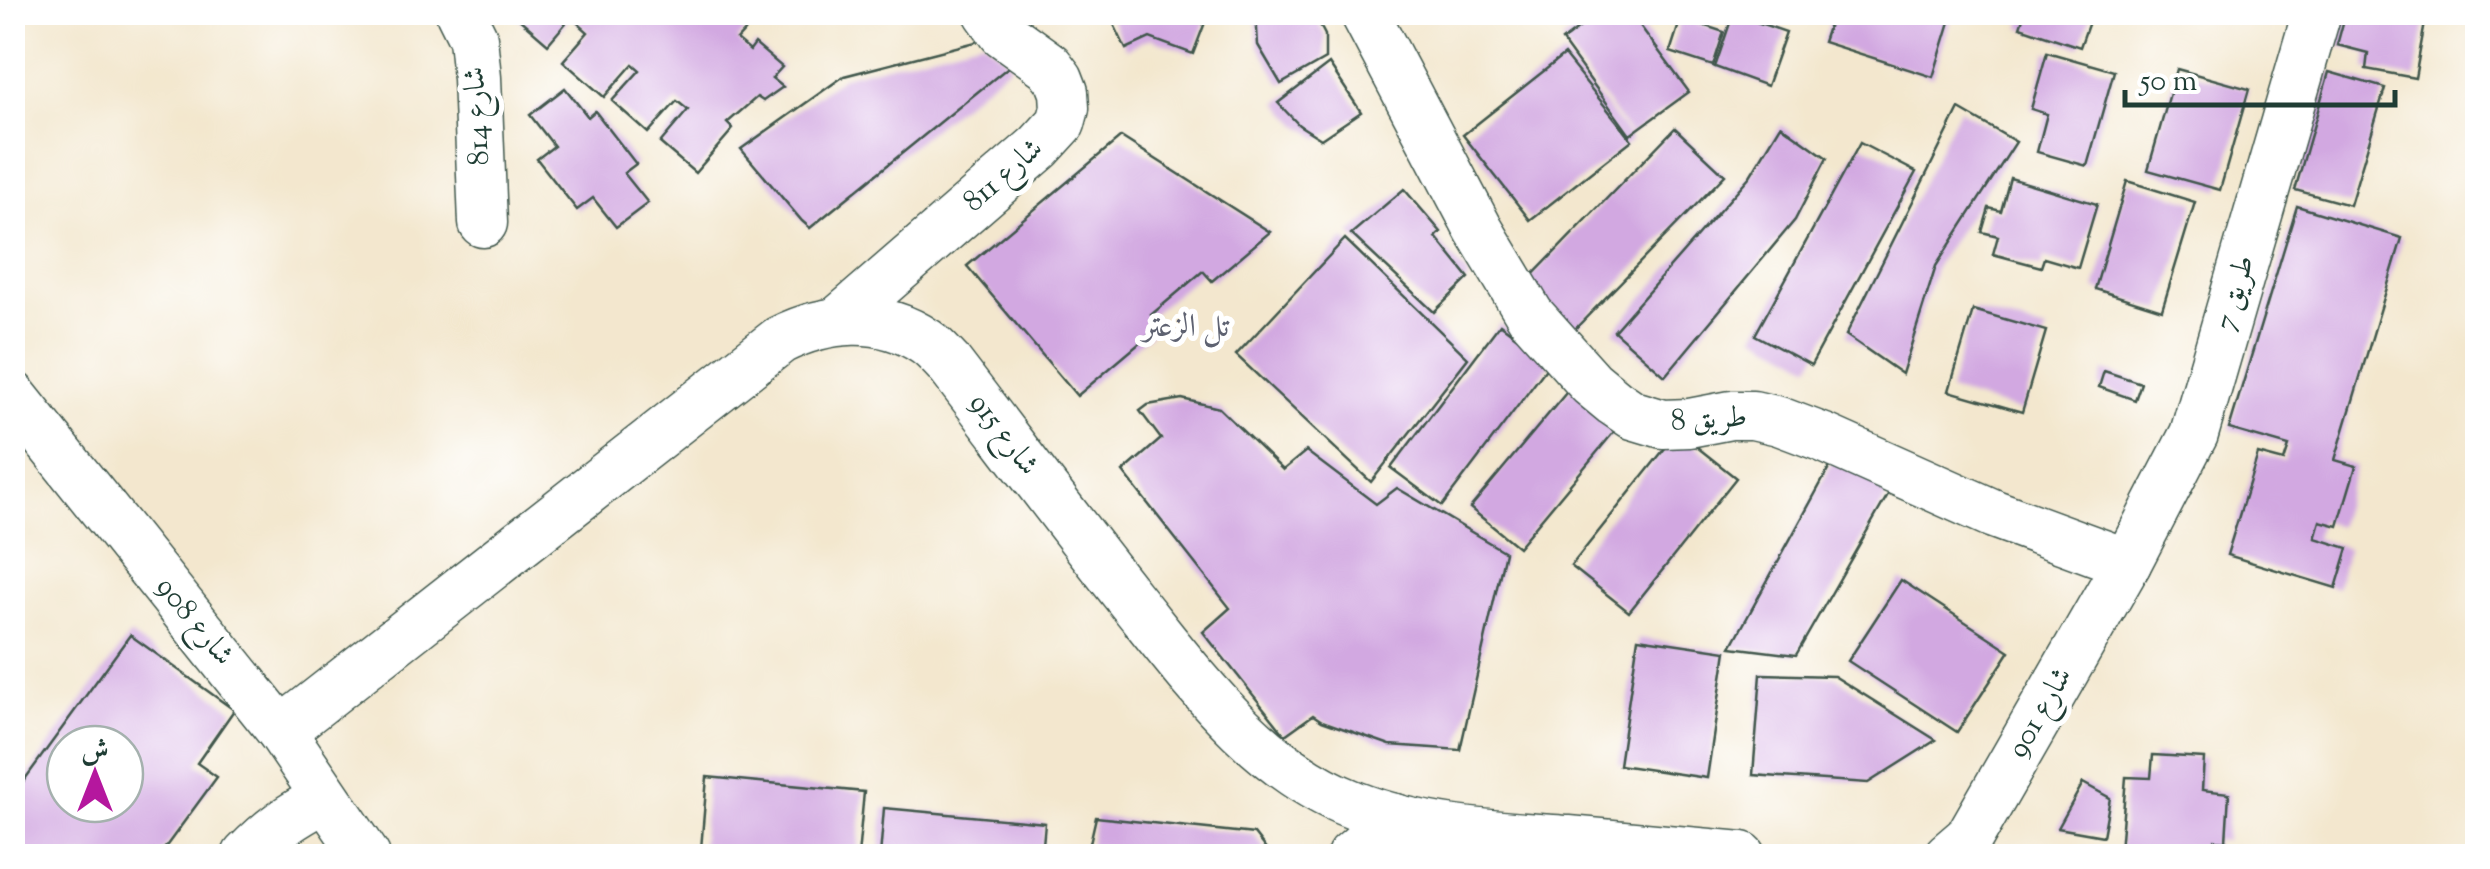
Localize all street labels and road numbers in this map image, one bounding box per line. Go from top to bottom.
street label: شارع 814 [454,65,503,166]
street label: شارع 811 [954,129,1054,224]
street label: 7 طريق [2205,250,2267,336]
street label: شارع 915 [957,385,1048,486]
street label: طريق 8 [1670,397,1748,443]
street label: شارع 908 [144,568,243,677]
street label: شارع 901 [1998,659,2085,767]

